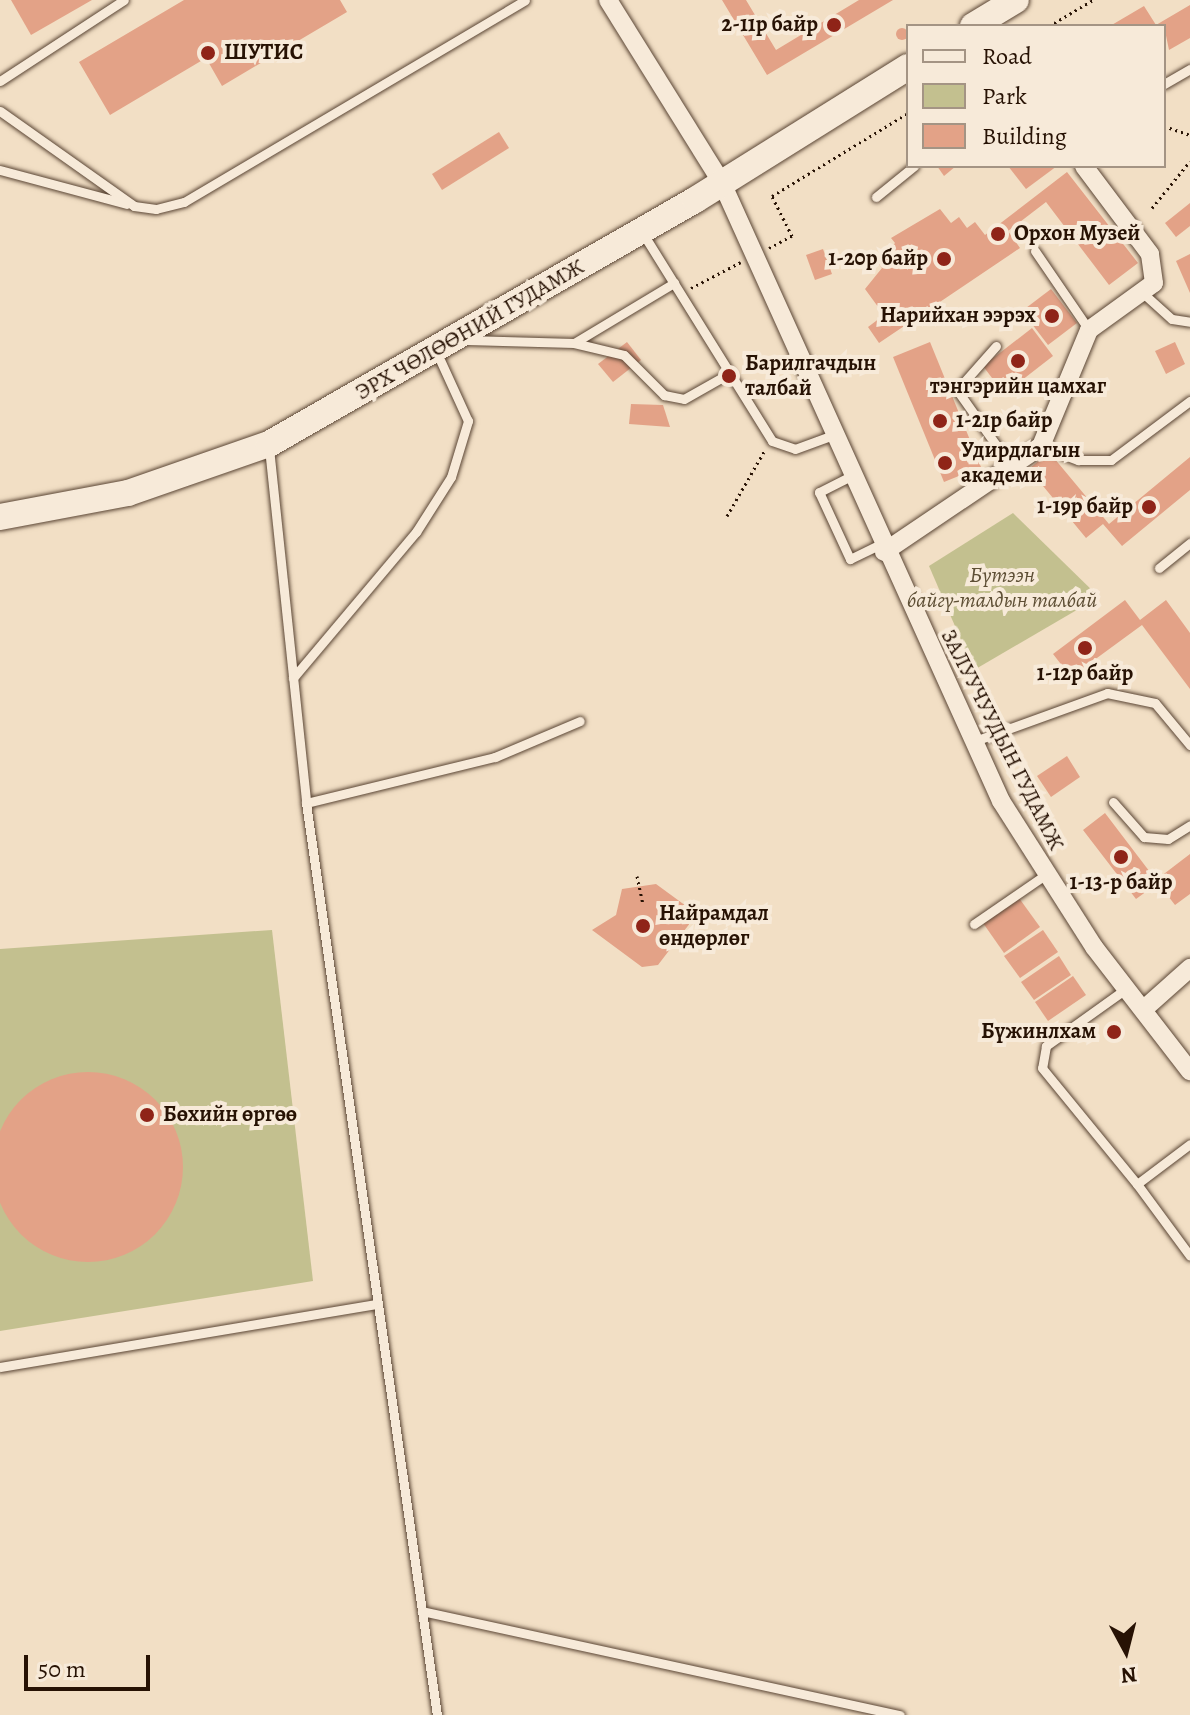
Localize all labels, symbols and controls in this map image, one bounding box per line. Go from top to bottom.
place label: 2-11р байр [722,12,818,38]
marker: 2-11р байр [825,16,843,34]
legend [906,24,1166,168]
place label: ШУТИС [224,40,303,66]
text: Road [982,40,1032,72]
marker: ШУТИС [199,44,217,62]
text: Park [982,80,1027,112]
text: Building [982,120,1067,152]
place label: Орхон Myзей [1014,221,1140,247]
marker: Орхон Myзей [989,225,1007,243]
place label: 1-20р байр [828,246,928,272]
marker: 1-20р байр [935,250,953,268]
street label: ЭРХ ЧӨЛӨӨНИЙ ГУДАМЖ [351,254,589,406]
place label: Нарийхан ээрэх [880,303,1036,329]
marker: Нарийхан ээрэх [1043,307,1061,325]
place label: Барилгачдын талбай [745,350,876,402]
marker: тэнгэрийн цамхаг [1009,352,1027,370]
marker: Барилгачдын талбай [720,367,738,385]
place label: тэнгэрийн цамхаг [930,374,1106,400]
place label: 1-21р байр [956,408,1052,434]
marker: 1-21р байр [931,412,949,430]
place label: Удирдлагын академи [961,437,1080,488]
marker: Удирдлагын академи [936,454,954,472]
place label: 1-19р байр [1037,494,1133,520]
marker: 1-19р байр [1140,498,1158,516]
park label: Бүтээн байгү-талдын талбай [907,562,1097,614]
street label: ЗАЛУУЧУУДЫН ГУДАМЖ [935,625,1069,855]
marker: 1-12р байр [1076,639,1094,657]
place label: 1-12р байр [1037,661,1133,687]
marker: 1-13-р байр [1112,848,1130,866]
place label: 1-13-р байр [1069,870,1173,896]
place label: Найрамдал өндөрлөг [659,900,769,952]
marker: Найрамдал өндөрлөг [634,917,652,935]
place label: Бүжинлхам [981,1019,1096,1045]
marker: Бүжинлхам [1103,1021,1125,1043]
place label: Бөхийн өргөө [163,1102,297,1128]
marker: Бөхийн өргөө [138,1106,156,1124]
north arrow [1086,1611,1166,1691]
scale bar [28,1639,154,1689]
text: 50 m [38,1653,86,1685]
text: N [1119,1659,1139,1691]

